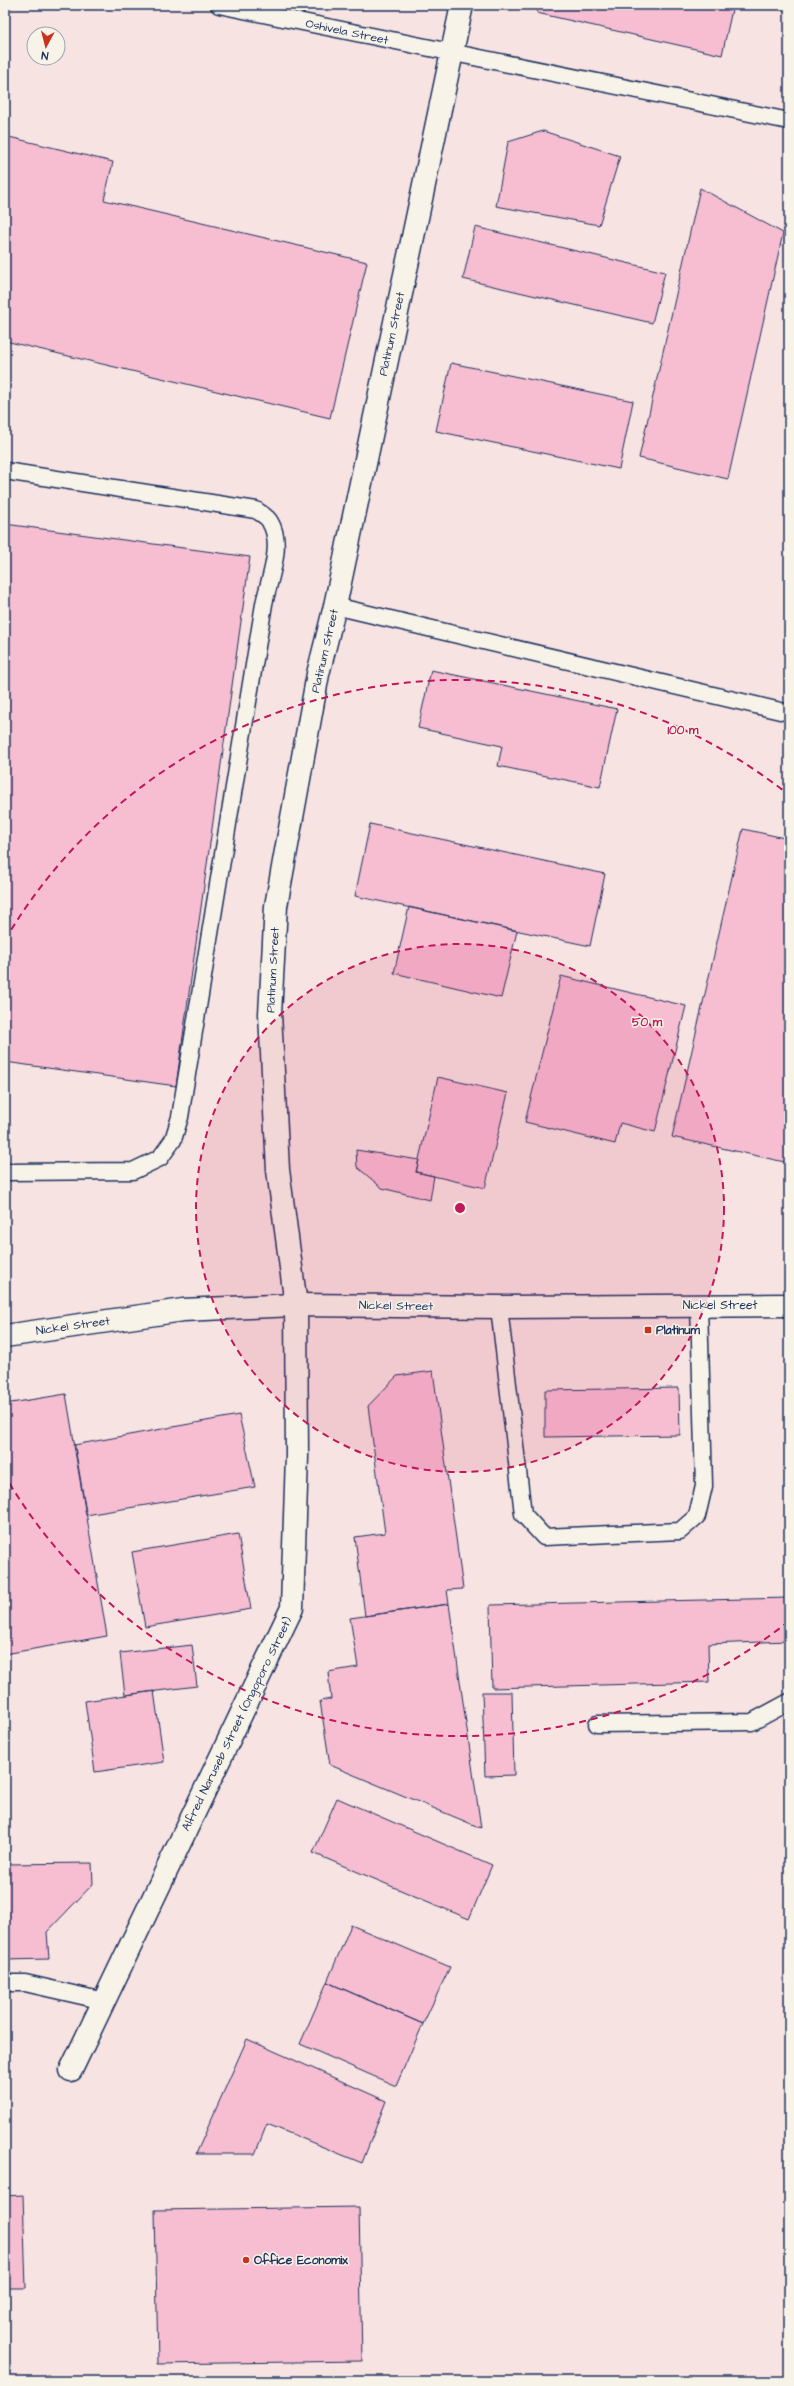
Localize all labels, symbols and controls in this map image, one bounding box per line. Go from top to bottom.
street label: Oshivela Street [304,15,390,49]
north arrow [26,26,66,66]
text: N [40,48,49,63]
street label: Platinum Street [375,290,409,378]
street label: Platinum Street [307,607,343,695]
text: 100 m [668,722,699,739]
street label: Platinum Street [262,927,284,1013]
text: 50 m [632,1014,663,1031]
centre of rings [453,1201,467,1215]
street label: Nickel Street [359,1297,434,1315]
street label: Nickel Street [683,1297,757,1314]
street label: Nickel Street [35,1312,111,1340]
place label: Platinum [656,1322,700,1339]
marker: Platinum [643,1325,653,1335]
street label: Alfred Naruseb Street (Ongoporo Street) [178,1614,297,1834]
place label: Office Economix [254,2252,348,2269]
marker: Office Economix [241,2255,251,2265]

